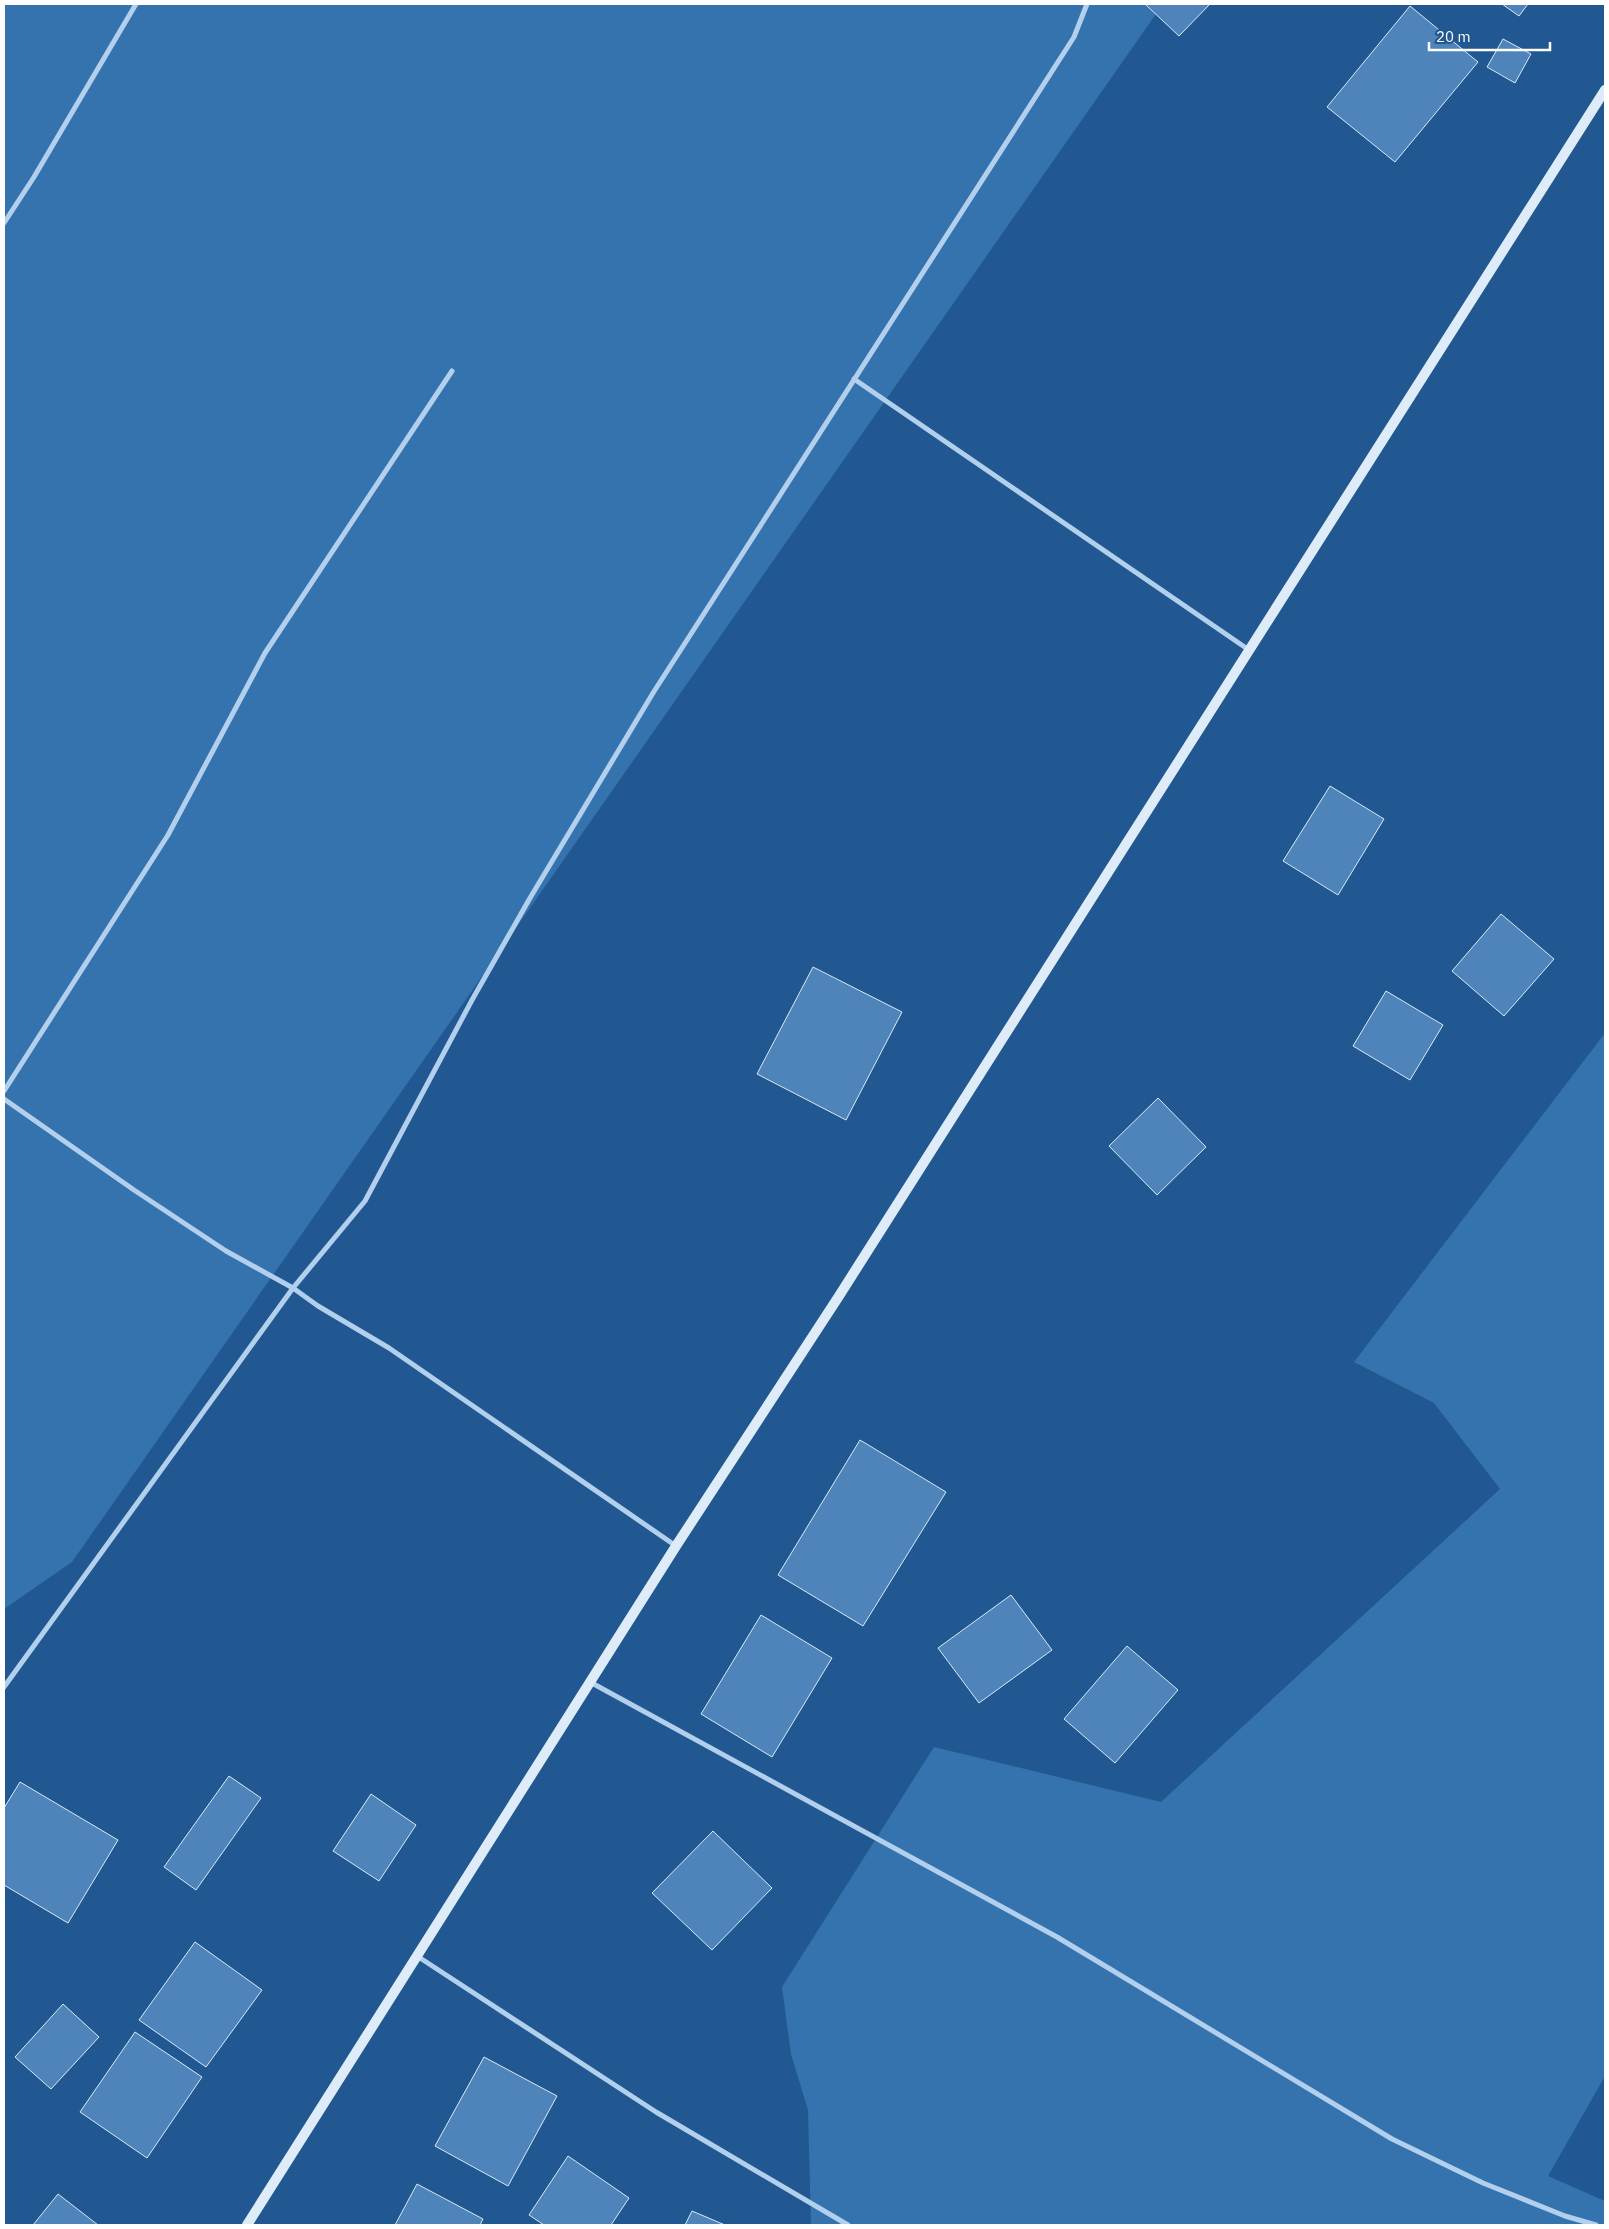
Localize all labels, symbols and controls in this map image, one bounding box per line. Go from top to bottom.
scale bar [1429,20,1550,52]
text: 20 m [1436,27,1471,46]

